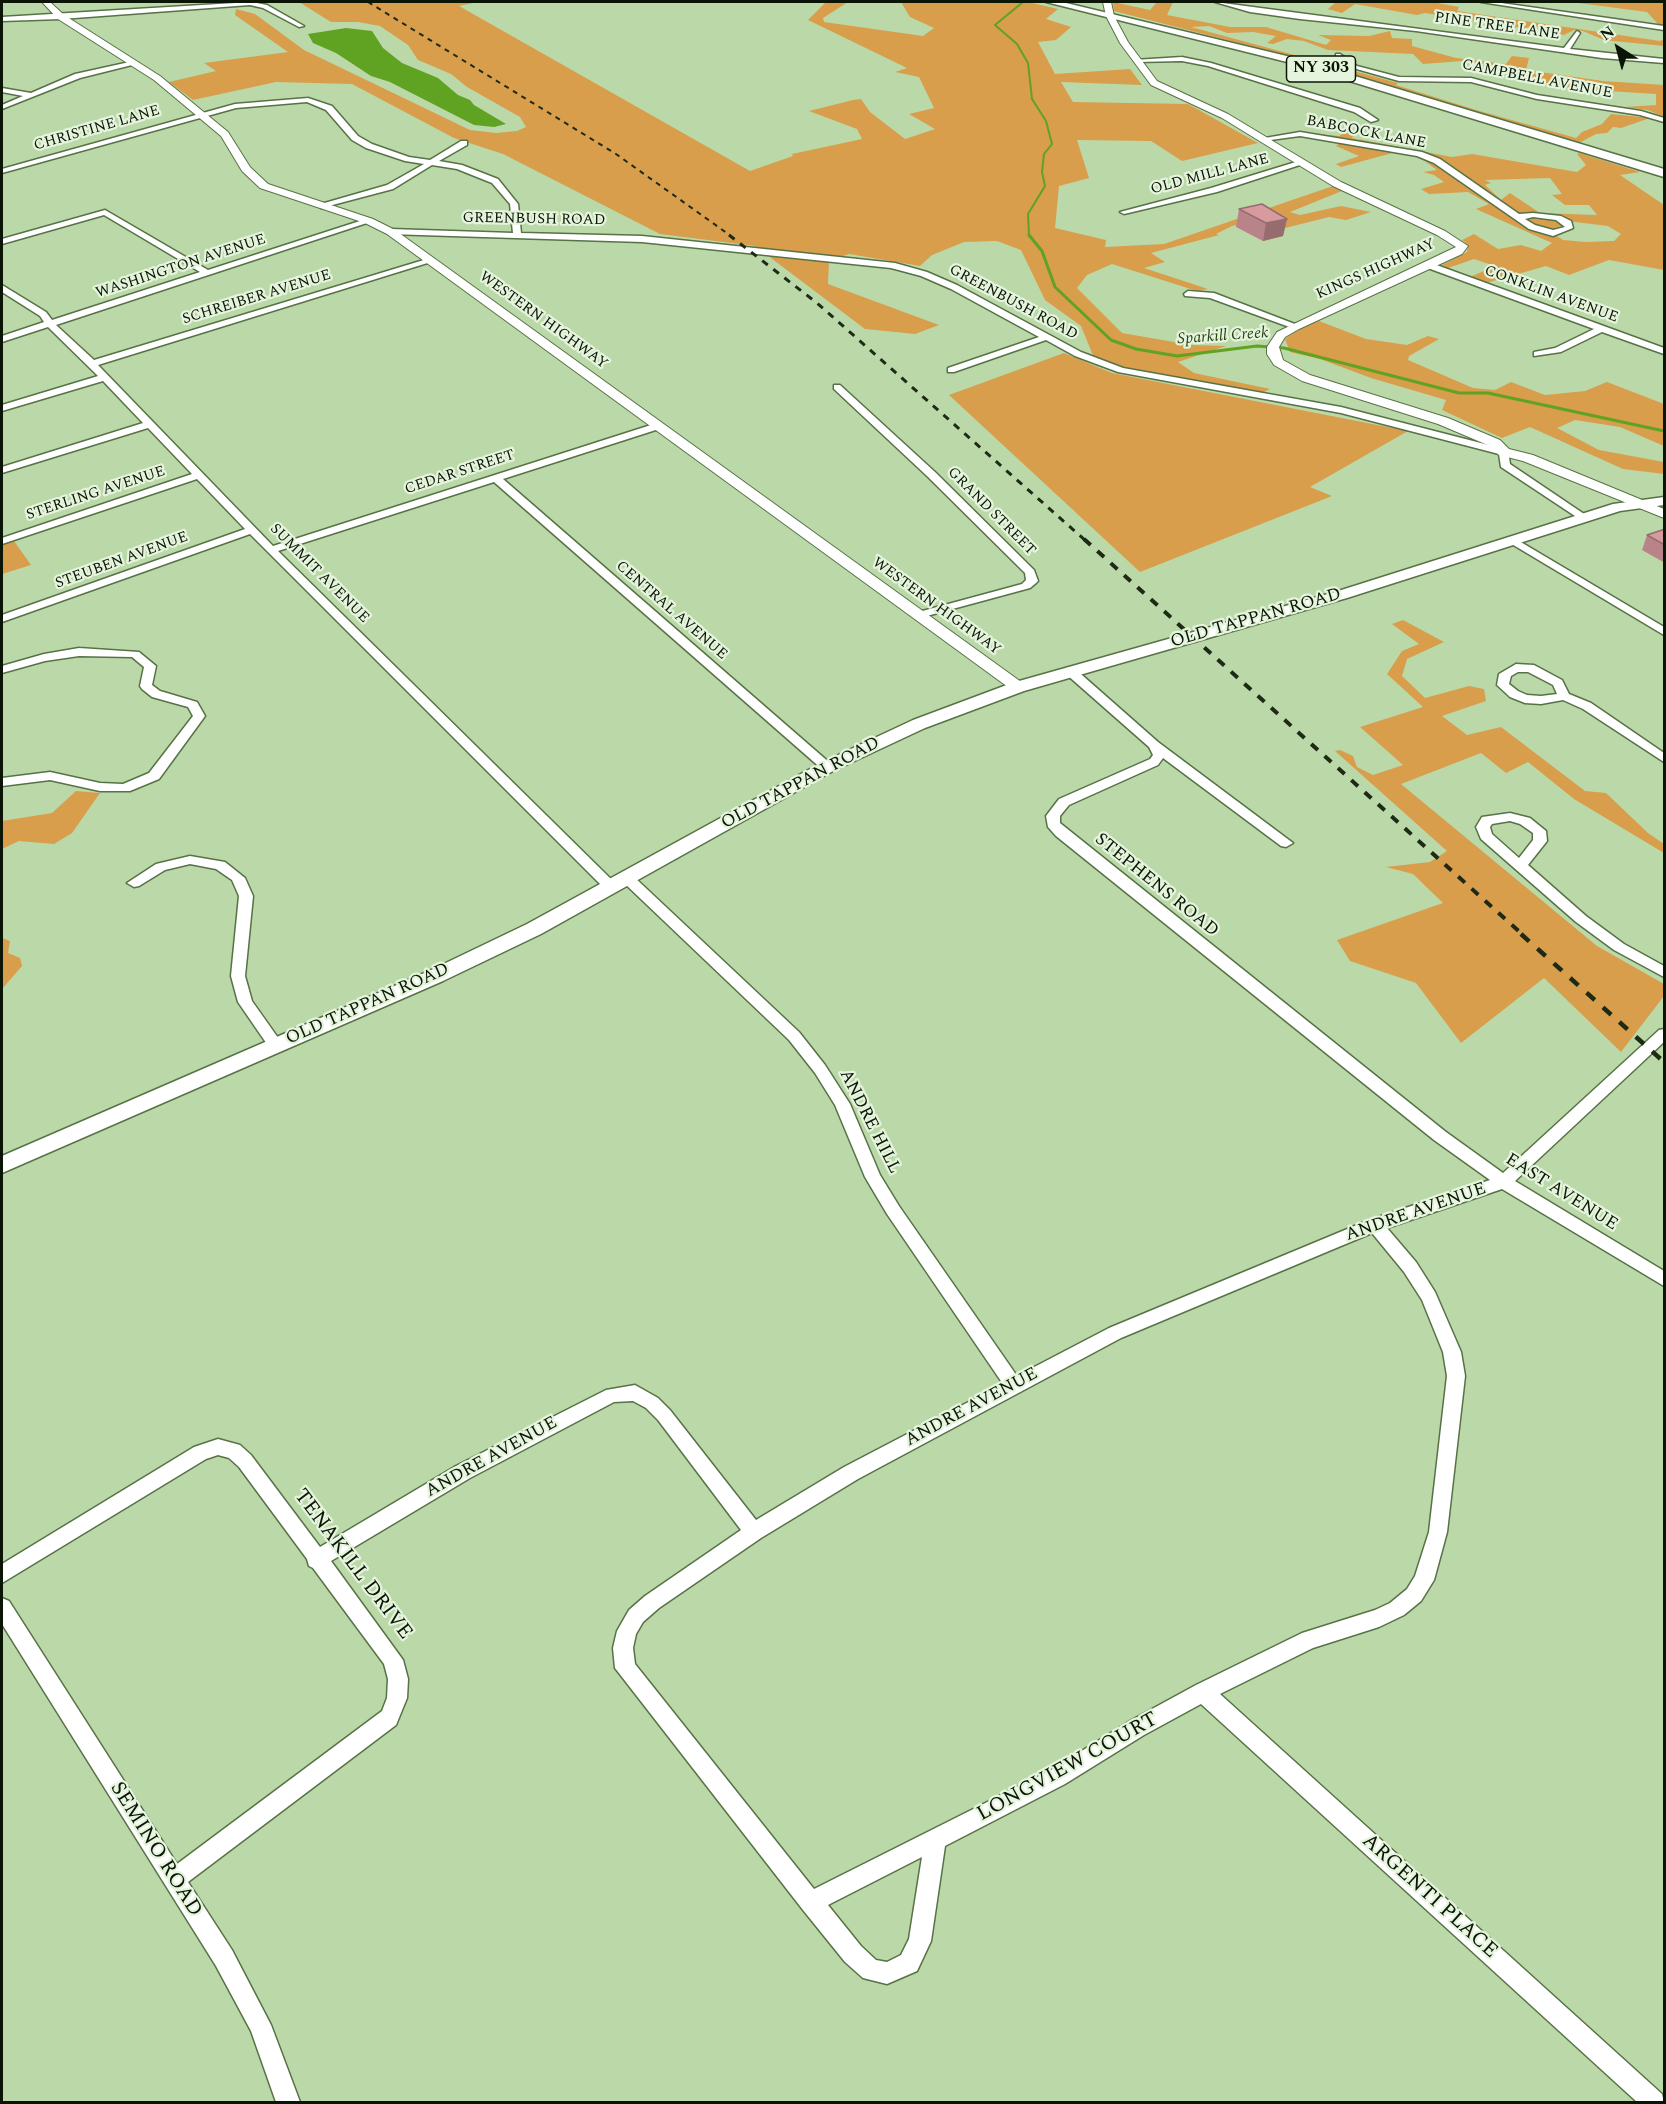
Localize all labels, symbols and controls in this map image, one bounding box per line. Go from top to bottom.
street label: PINE TREE LANE [1433,9,1561,45]
north arrow [1588,18,1648,78]
text: N [1595,20,1620,47]
road number: NY 303 [1286,56,1356,82]
street label: CAMPBELL AVENUE [1460,57,1614,103]
street label: CHRISTINE LANE [32,102,162,156]
street label: BABCOCK LANE [1305,113,1427,153]
street label: OLD MILL LANE [1149,151,1271,199]
street label: GREENBUSH ROAD [462,210,606,230]
street label: WASHINGTON AVENUE [94,231,268,303]
street label: KINGS HIGHWAY [1314,236,1438,304]
street label: GREENBUSH ROAD [946,262,1080,344]
street label: CONKLIN AVENUE [1482,262,1620,328]
street label: SCHREIBER AVENUE [181,267,333,329]
street label: WESTERN HIGHWAY [475,268,611,374]
water label: Sparkill Creek [1177,324,1269,350]
street label: CEDAR STREET [403,447,517,499]
street label: STERLING AVENUE [24,463,168,525]
street label: GRAND STREET [943,464,1039,560]
street label: SUMMIT AVENUE [266,521,372,627]
street label: STEUBEN AVENUE [53,529,191,593]
street label: WESTERN HIGHWAY [868,554,1004,660]
street label: CENTRAL AVENUE [612,558,730,664]
street label: OLD TAPPAN ROAD [1168,584,1344,654]
street label: OLD TAPPAN ROAD [718,733,884,835]
street label: STEPHENS ROAD [1090,829,1222,943]
street label: OLD TAPPAN ROAD [283,959,453,1051]
street label: ANDRE HILL [834,1066,904,1178]
street label: EAST AVENUE [1501,1150,1621,1236]
street label: ANDRE AVENUE [1343,1179,1489,1247]
street label: ANDRE AVENUE [902,1364,1042,1452]
street label: ANDRE AVENUE [422,1413,562,1503]
street label: TENAKILL DRIVE [287,1485,417,1645]
street label: LONGVIEW COURT [973,1708,1163,1828]
street label: SEMINO ROAD [103,1778,207,1922]
street label: ARGENTI PLACE [1356,1829,1502,1965]

